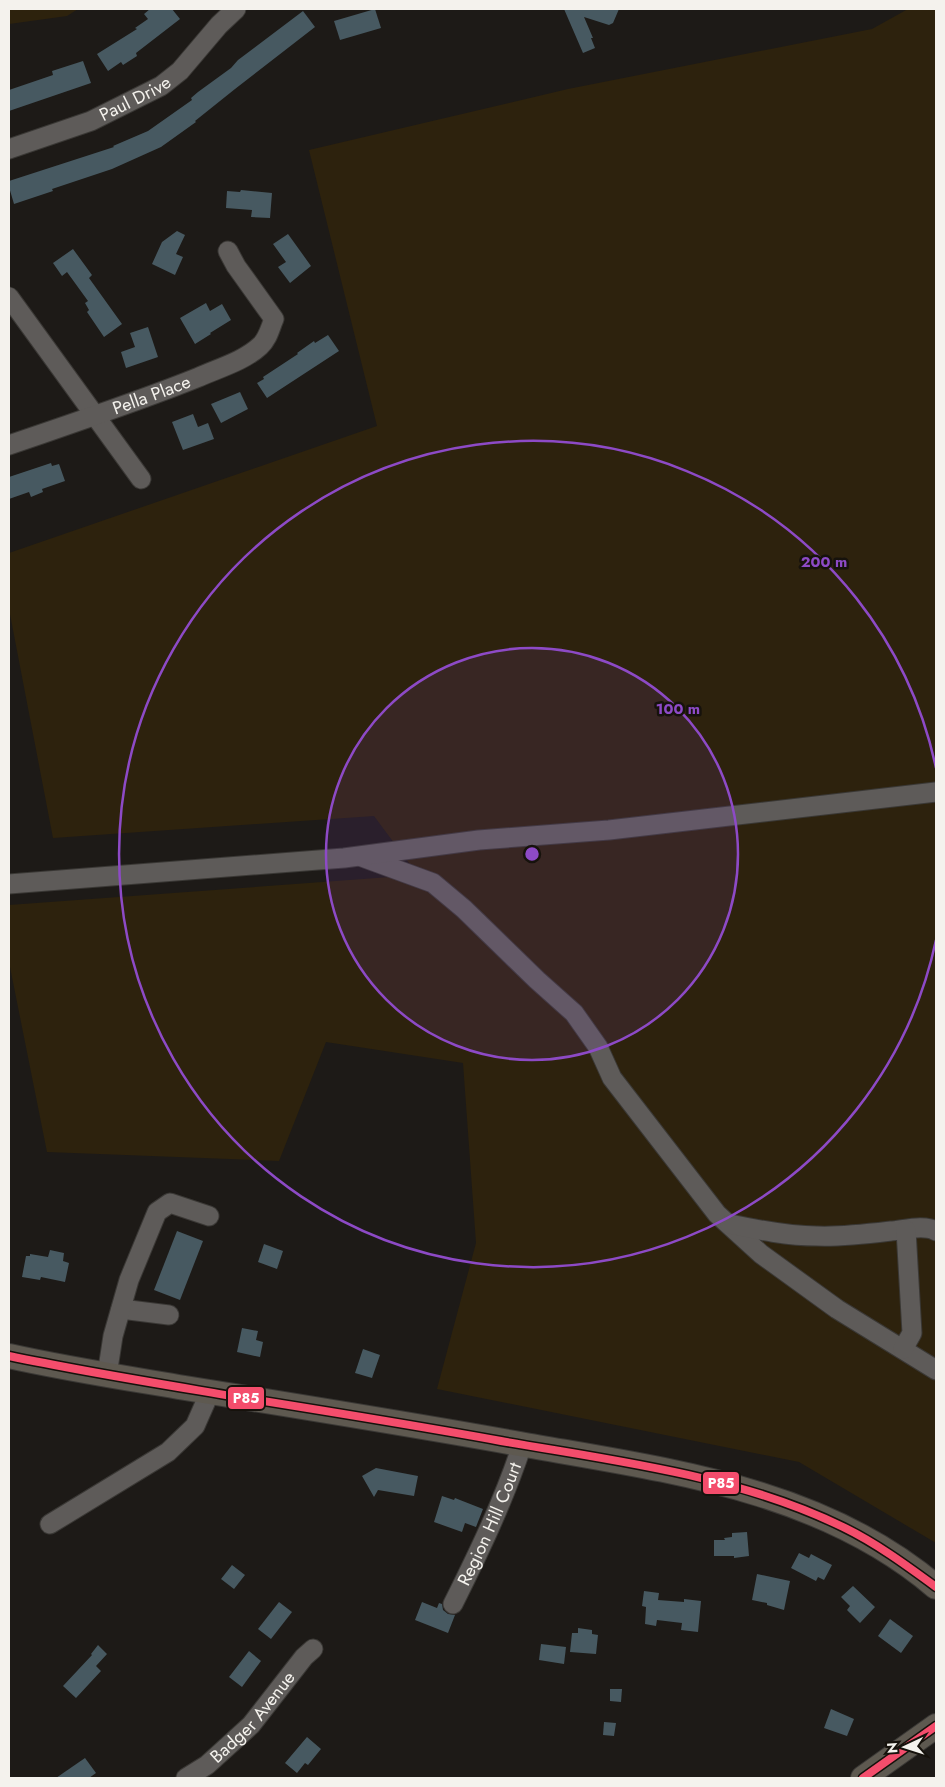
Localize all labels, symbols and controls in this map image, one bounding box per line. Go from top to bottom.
street label: Paul Drive [95,70,177,128]
street label: Pella Place [109,369,194,421]
text: 200 m [801,551,847,573]
text: 100 m [656,698,700,720]
centre of rings [523,845,541,863]
line badge: P85 [227,1386,265,1410]
text: P85 [233,1388,259,1408]
street label: Region Hill Court [451,1458,528,1590]
line badge: P85 [702,1471,740,1495]
text: P85 [708,1473,734,1493]
street label: Badger Avenue [204,1666,301,1769]
north arrow [880,1722,930,1772]
text: N [882,1742,902,1754]

